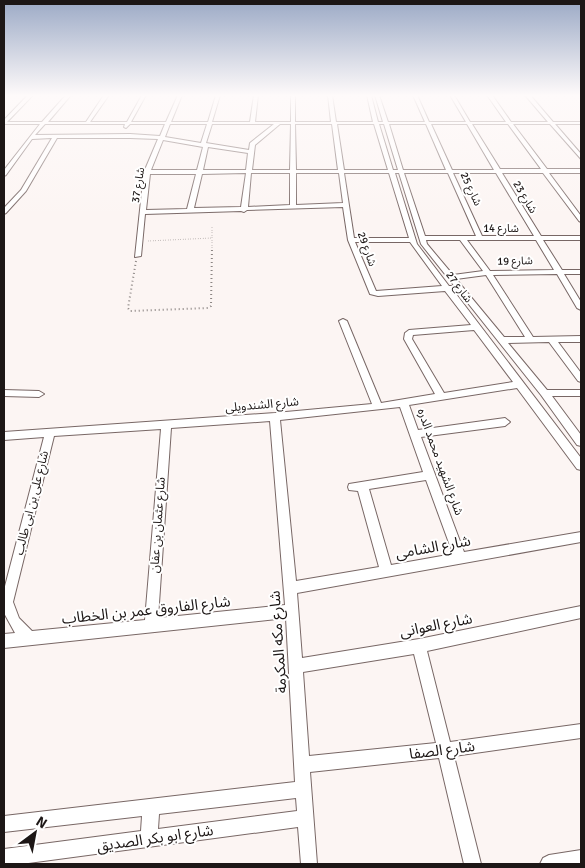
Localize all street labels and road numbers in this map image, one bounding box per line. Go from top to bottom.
street label: شارع 37 [129,166,148,204]
street label: شارع 25 [457,170,485,209]
street label: شارع 23 [509,178,540,217]
street label: شارع 14 [483,222,519,236]
street label: شارع 29 [354,230,379,269]
street label: شارع 19 [497,254,533,269]
street label: شارع 27 [442,269,475,306]
street label: شارع الشندويلى [224,394,300,417]
street label: شارع الشهيد محمد الدره [413,406,466,518]
street label: شارع على بن ابى طالب [12,449,53,557]
street label: شارع عثمان بن عفان [147,477,170,574]
street label: شارع الشامى [394,531,473,565]
street label: شارع مكه المكرمة [265,590,294,694]
street label: شارع الفاروق عمر بن الخطاب [61,592,232,631]
street label: شارع العوانى [398,609,475,644]
street label: شارع الصفا [408,737,476,766]
street label: شارع ابو بكر الصديق [95,821,215,858]

